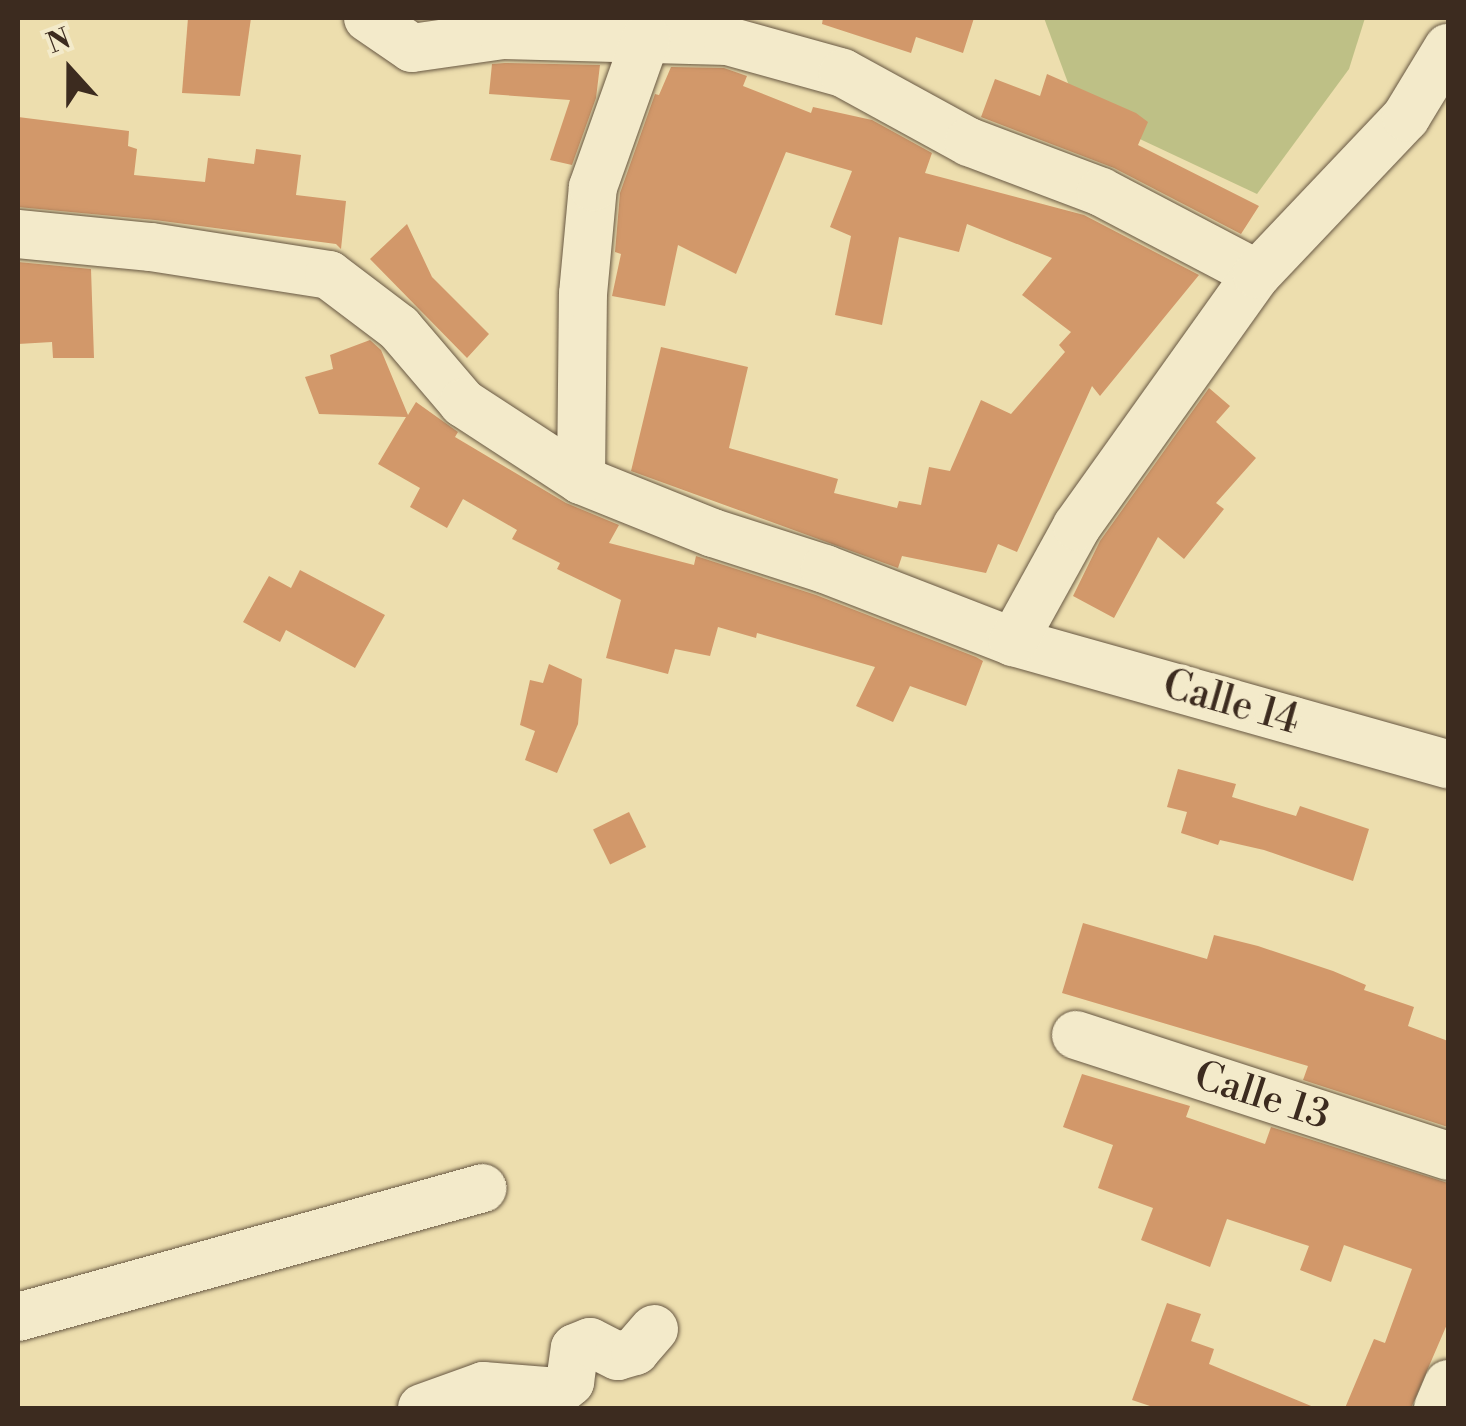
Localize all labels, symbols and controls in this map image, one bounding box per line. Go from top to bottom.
north arrow [20,20,120,120]
text: N [42,21,76,62]
street label: Calle 14 [1157,661,1305,745]
street label: Calle 13 [1188,1052,1336,1140]

